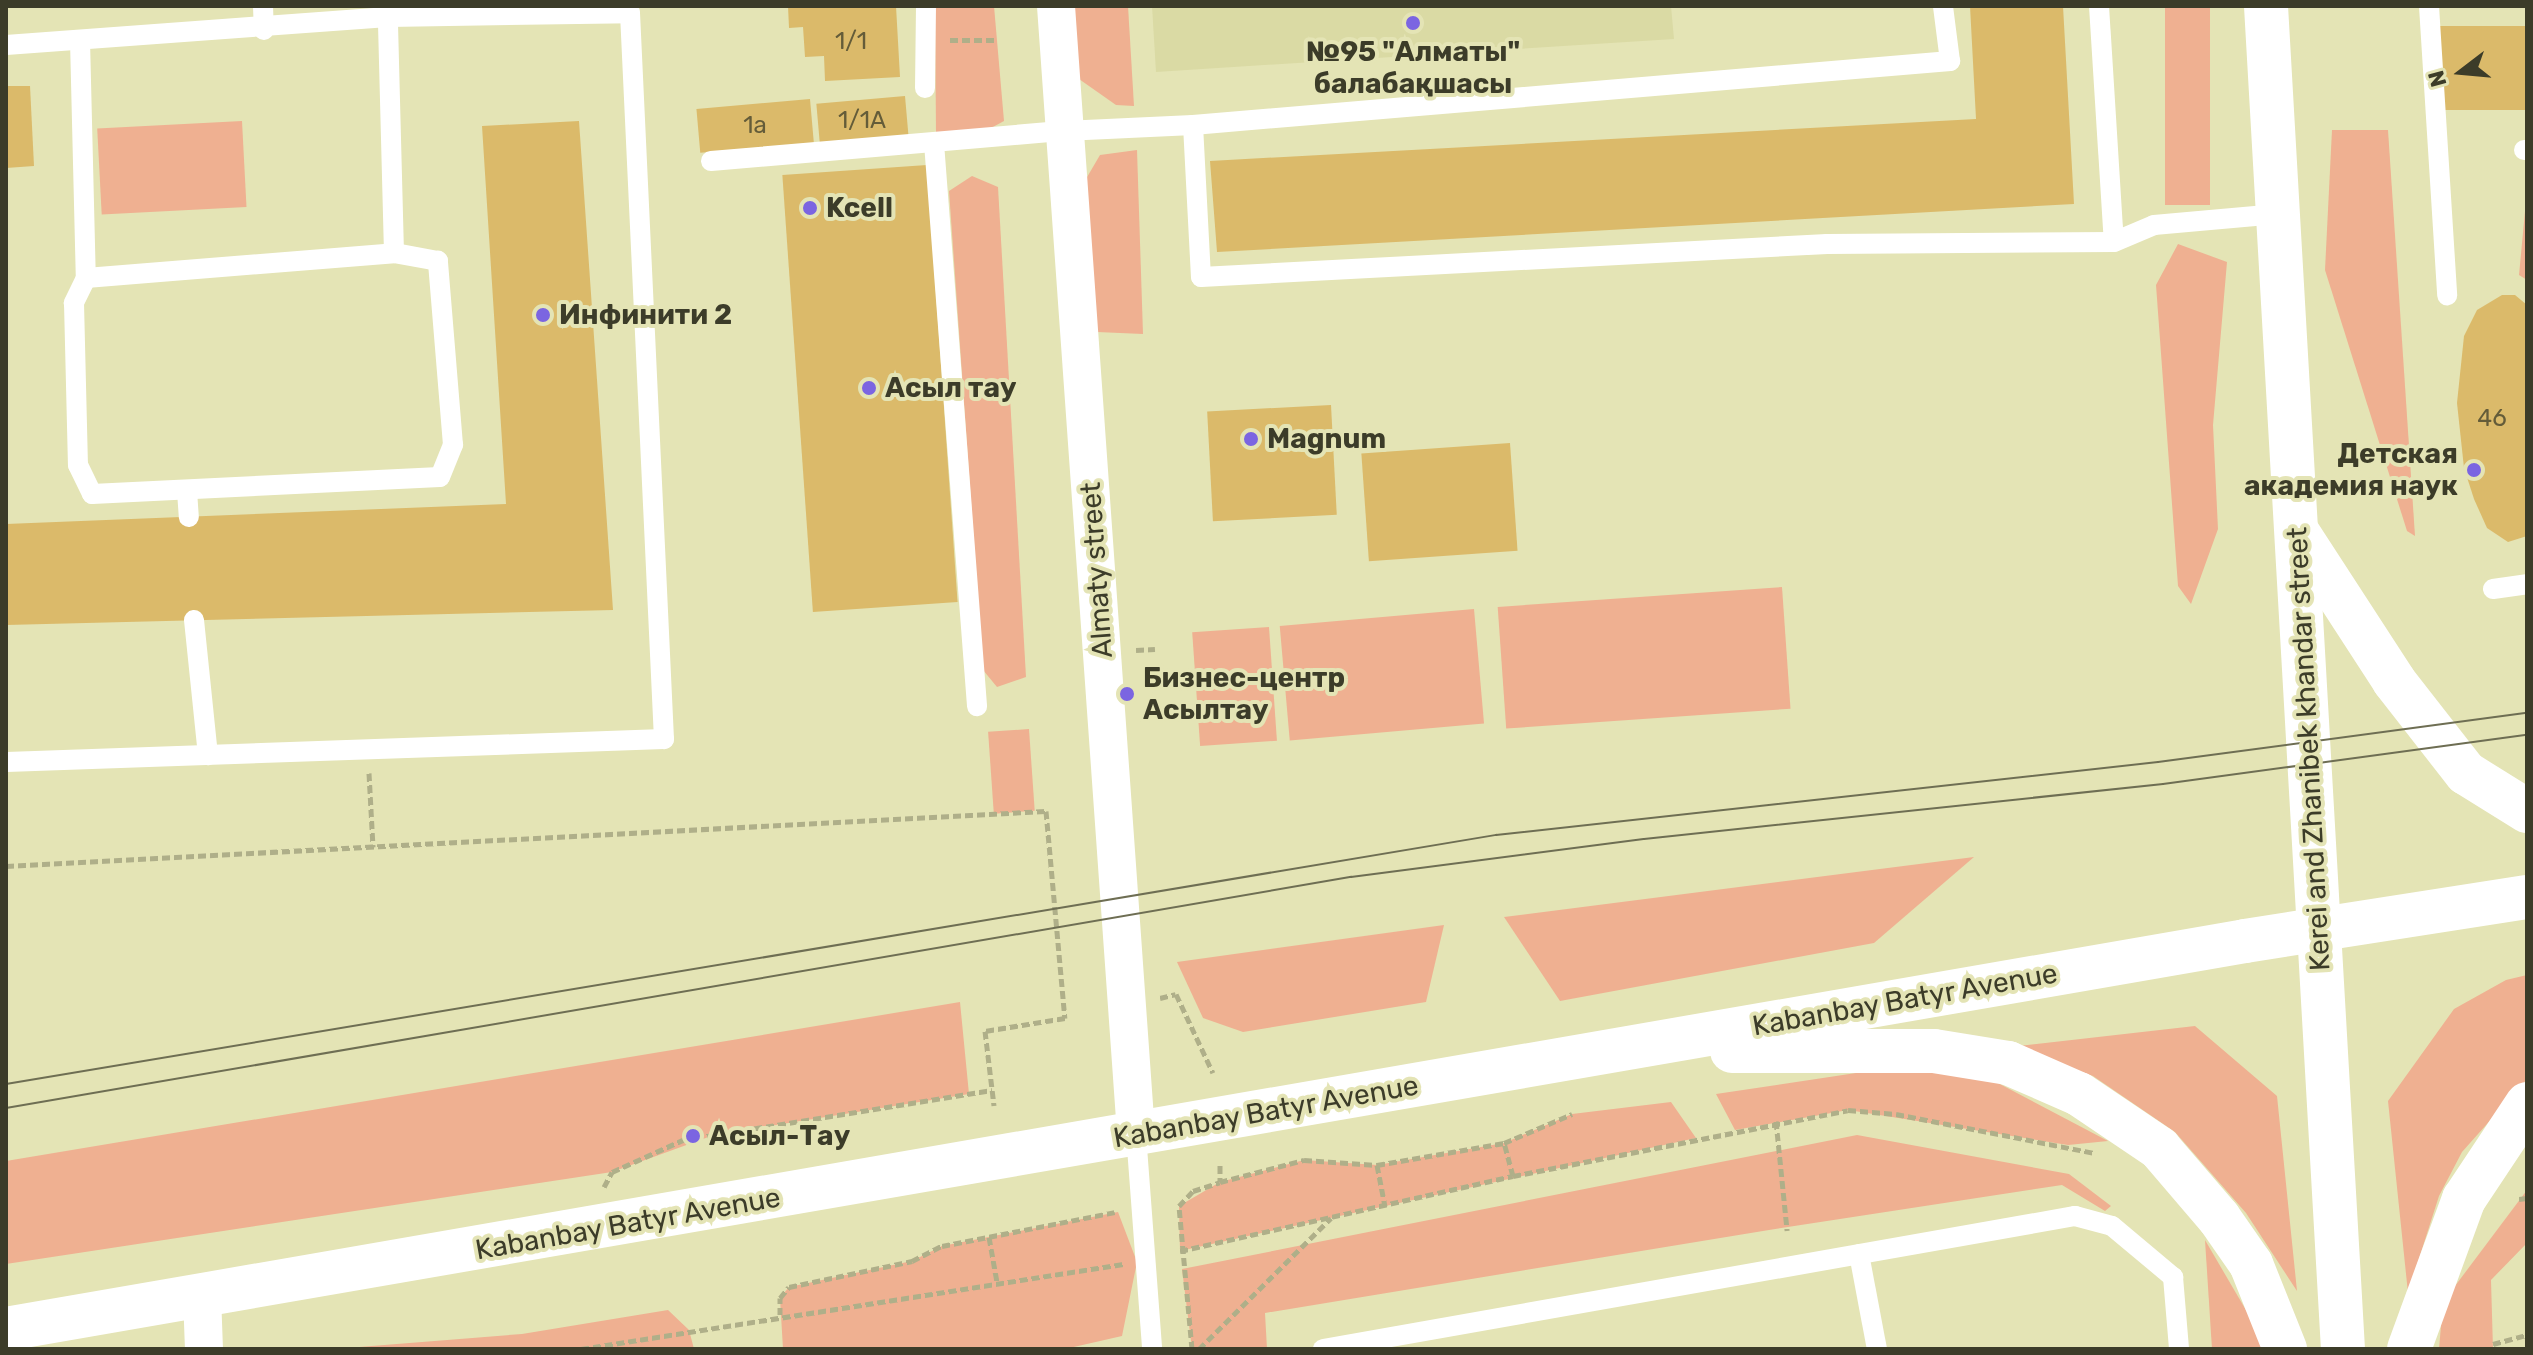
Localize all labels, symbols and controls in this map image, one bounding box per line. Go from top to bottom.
marker: №95 "Алматы" балабақшасы [1404,14,1422,32]
house number: 1/1 [835,28,867,56]
north arrow [2421,32,2501,112]
place label: №95 "Алматы" балабақшасы [1306,35,1520,101]
text: N [2422,67,2453,90]
house number: 1/1А [838,107,886,135]
house number: 1а [743,112,767,140]
place label: Kcell [826,191,893,225]
marker: Kcell [801,199,819,217]
place label: Инфинити 2 [559,298,732,332]
marker: Инфинити 2 [534,306,552,324]
place label: Асыл тау [885,371,1017,405]
marker: Асыл тау [860,379,878,397]
house number: 46 [2477,405,2507,433]
place label: Magnum [1267,422,1386,456]
marker: Magnum [1242,430,1260,448]
place label: Детская академия наук [2244,437,2458,503]
marker: Детская академия наук [2465,461,2483,479]
street label: Almaty street [1074,481,1120,659]
street label: Kerei and Zhanibek khandar street [2281,526,2337,972]
place label: Бизнес-центр Асылтау [1143,661,1345,727]
marker: Бизнес-центр Асылтау [1118,685,1136,703]
street label: Kabanbay Batyr Avenue [1749,956,2061,1044]
street label: Kabanbay Batyr Avenue [1110,1068,1422,1156]
place label: Асыл-Тау [709,1119,850,1153]
marker: Асыл-Тау [684,1127,702,1145]
street label: Kabanbay Batyr Avenue [472,1180,784,1268]

